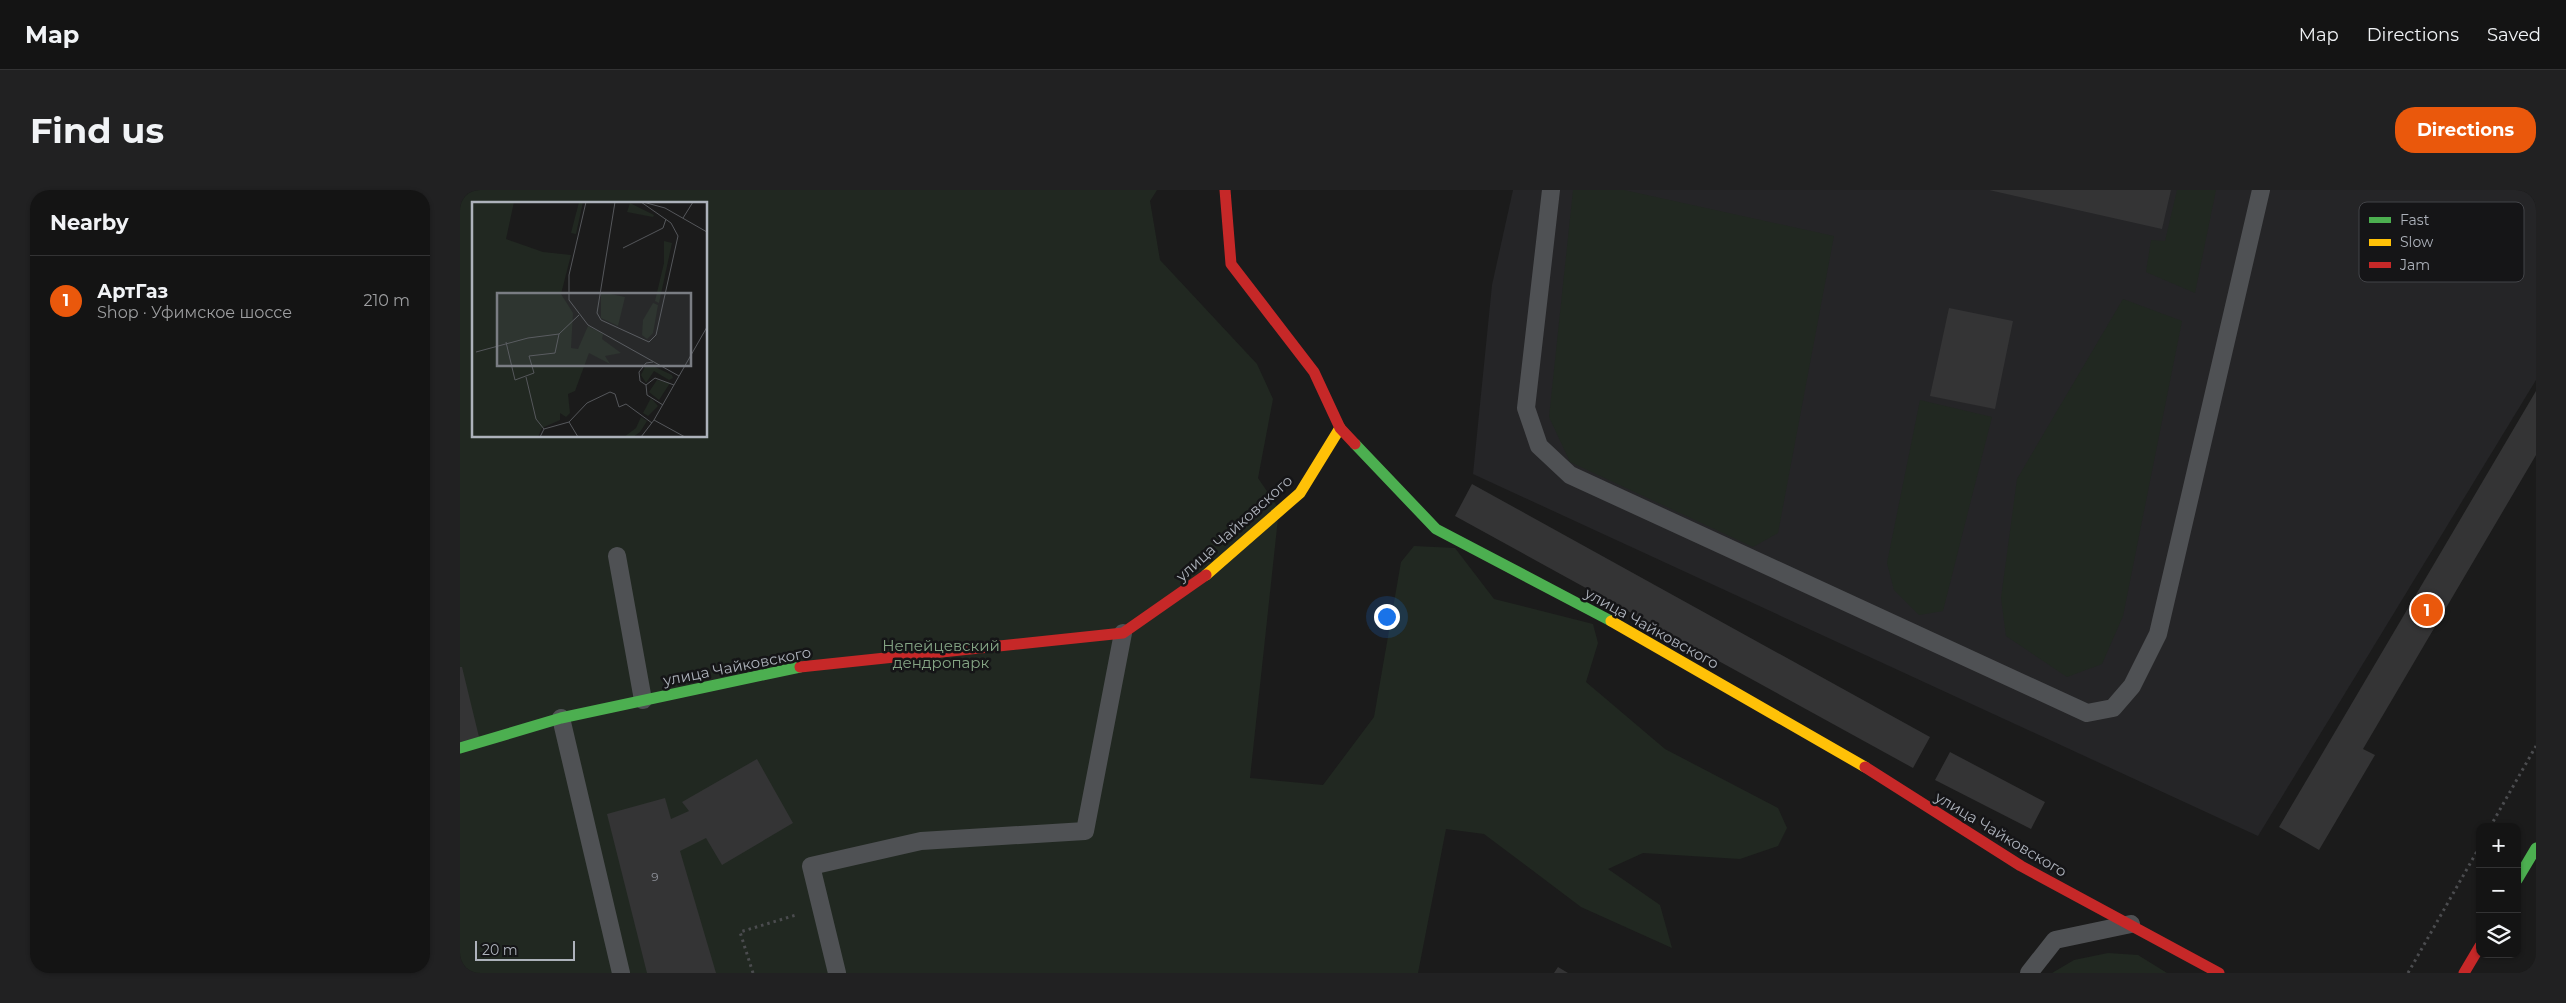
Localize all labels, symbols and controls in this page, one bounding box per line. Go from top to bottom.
text: Map [25,20,79,49]
text: Map [2299,24,2339,46]
text: Directions [2367,24,2459,46]
text: Saved [2487,24,2541,46]
button: Directions [2395,107,2536,153]
text: Find us [30,109,164,152]
inset map [472,202,708,438]
legend [2359,202,2524,282]
text: Nearby [50,210,129,235]
text: Fast [2400,211,2430,229]
text: Slow [2400,233,2434,251]
text: Jam [2399,256,2430,274]
text: АртГаз [97,280,168,303]
text: 1 [63,291,69,310]
text: 210 m [363,291,410,310]
text: Shop · Уфимское шоссе [97,303,292,322]
street label: улица Чайковского [1171,471,1296,586]
street label: улица Чайковского [1581,583,1722,673]
pin: 1 [2411,591,2443,629]
your location [1374,604,1400,630]
park label: Непейцевский дендропарк [882,636,1000,672]
street label: улица Чайковского [660,642,813,690]
street label: улица Чайковского [1931,787,2070,881]
map controls [2476,823,2521,958]
button: + [2476,823,2521,868]
button: − [2476,868,2521,913]
house number: 9 [651,869,659,884]
button: layers [2476,913,2521,958]
scale bar [475,938,575,961]
text: 20 m [482,941,518,959]

